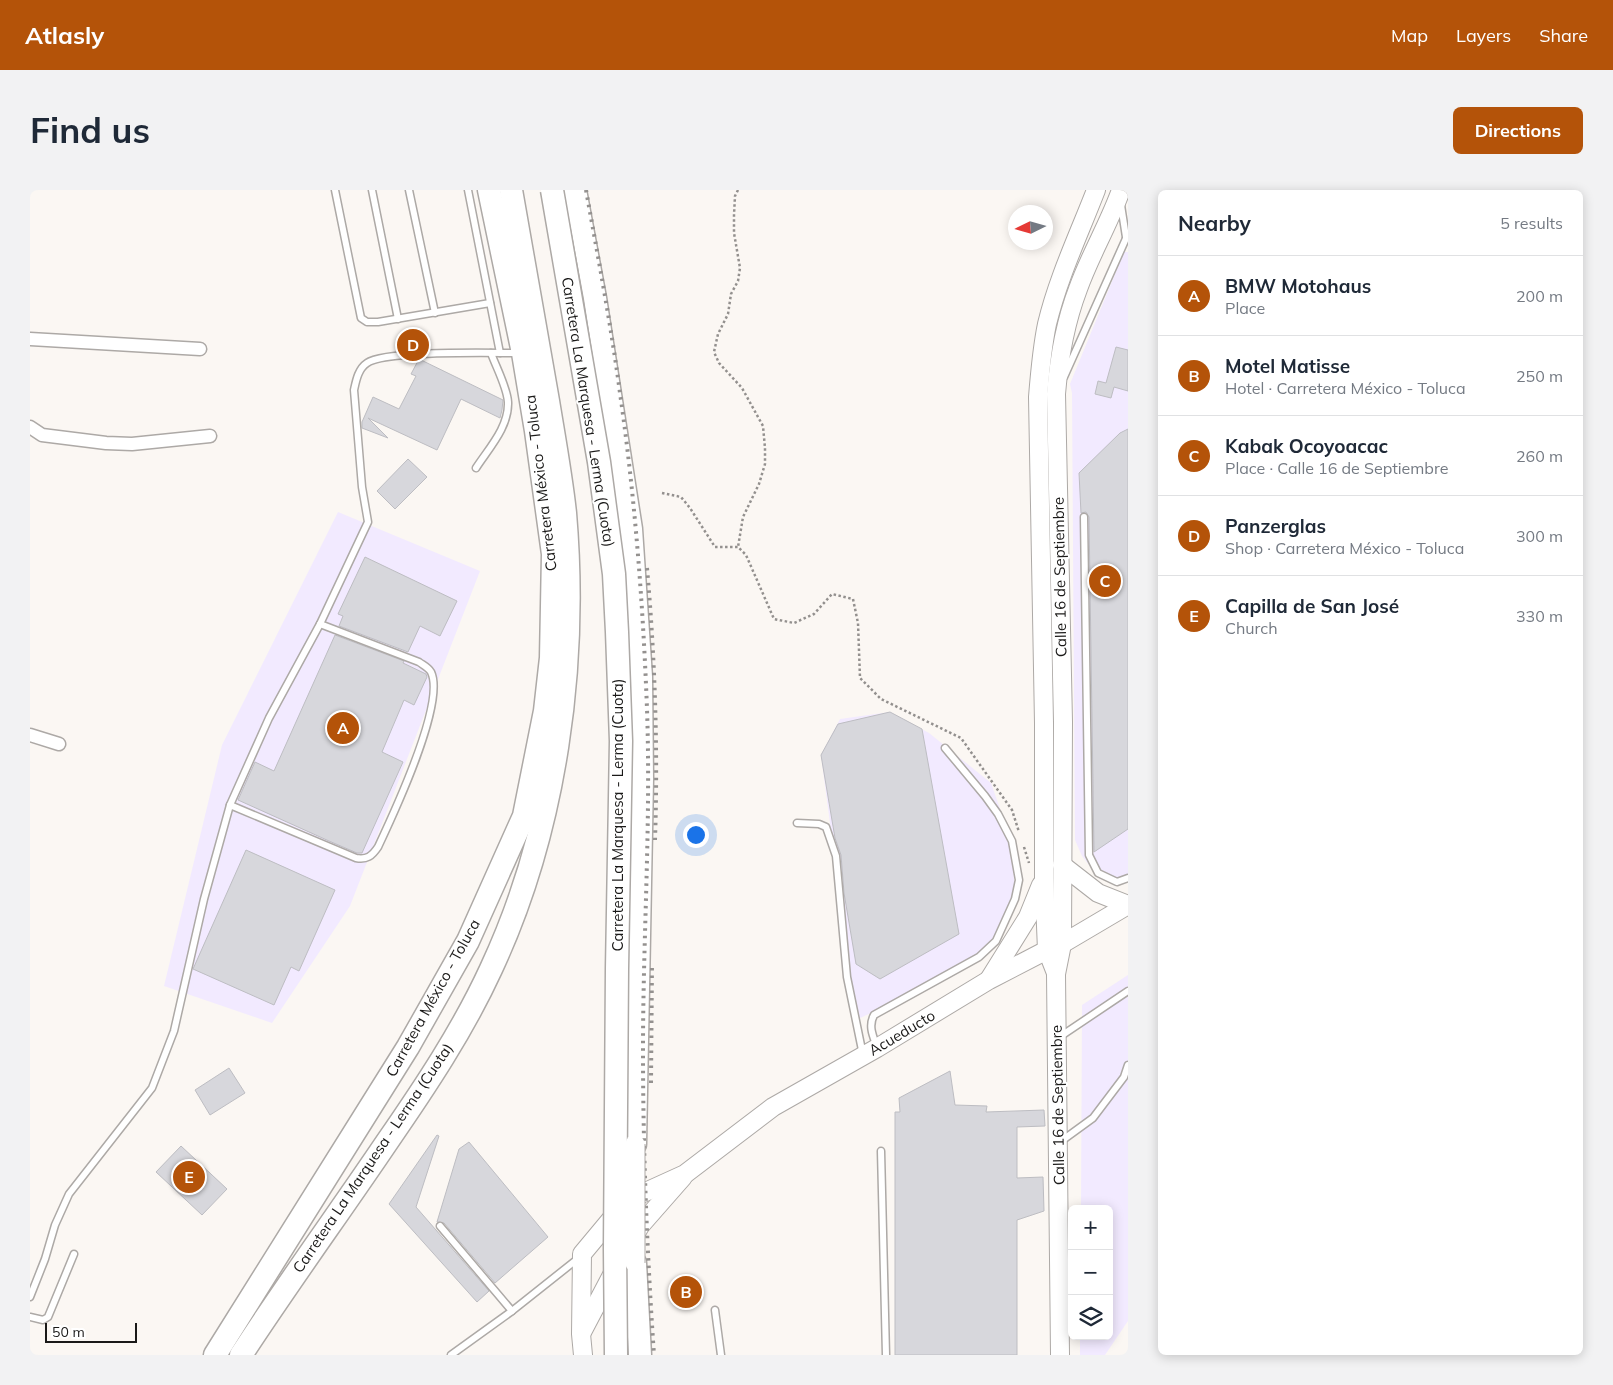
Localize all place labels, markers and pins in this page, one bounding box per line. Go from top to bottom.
pin: D [397,326,429,364]
pin: C [1089,562,1121,600]
pin: A [327,709,359,747]
pin: E [173,1158,205,1196]
pin: B [670,1273,702,1311]

